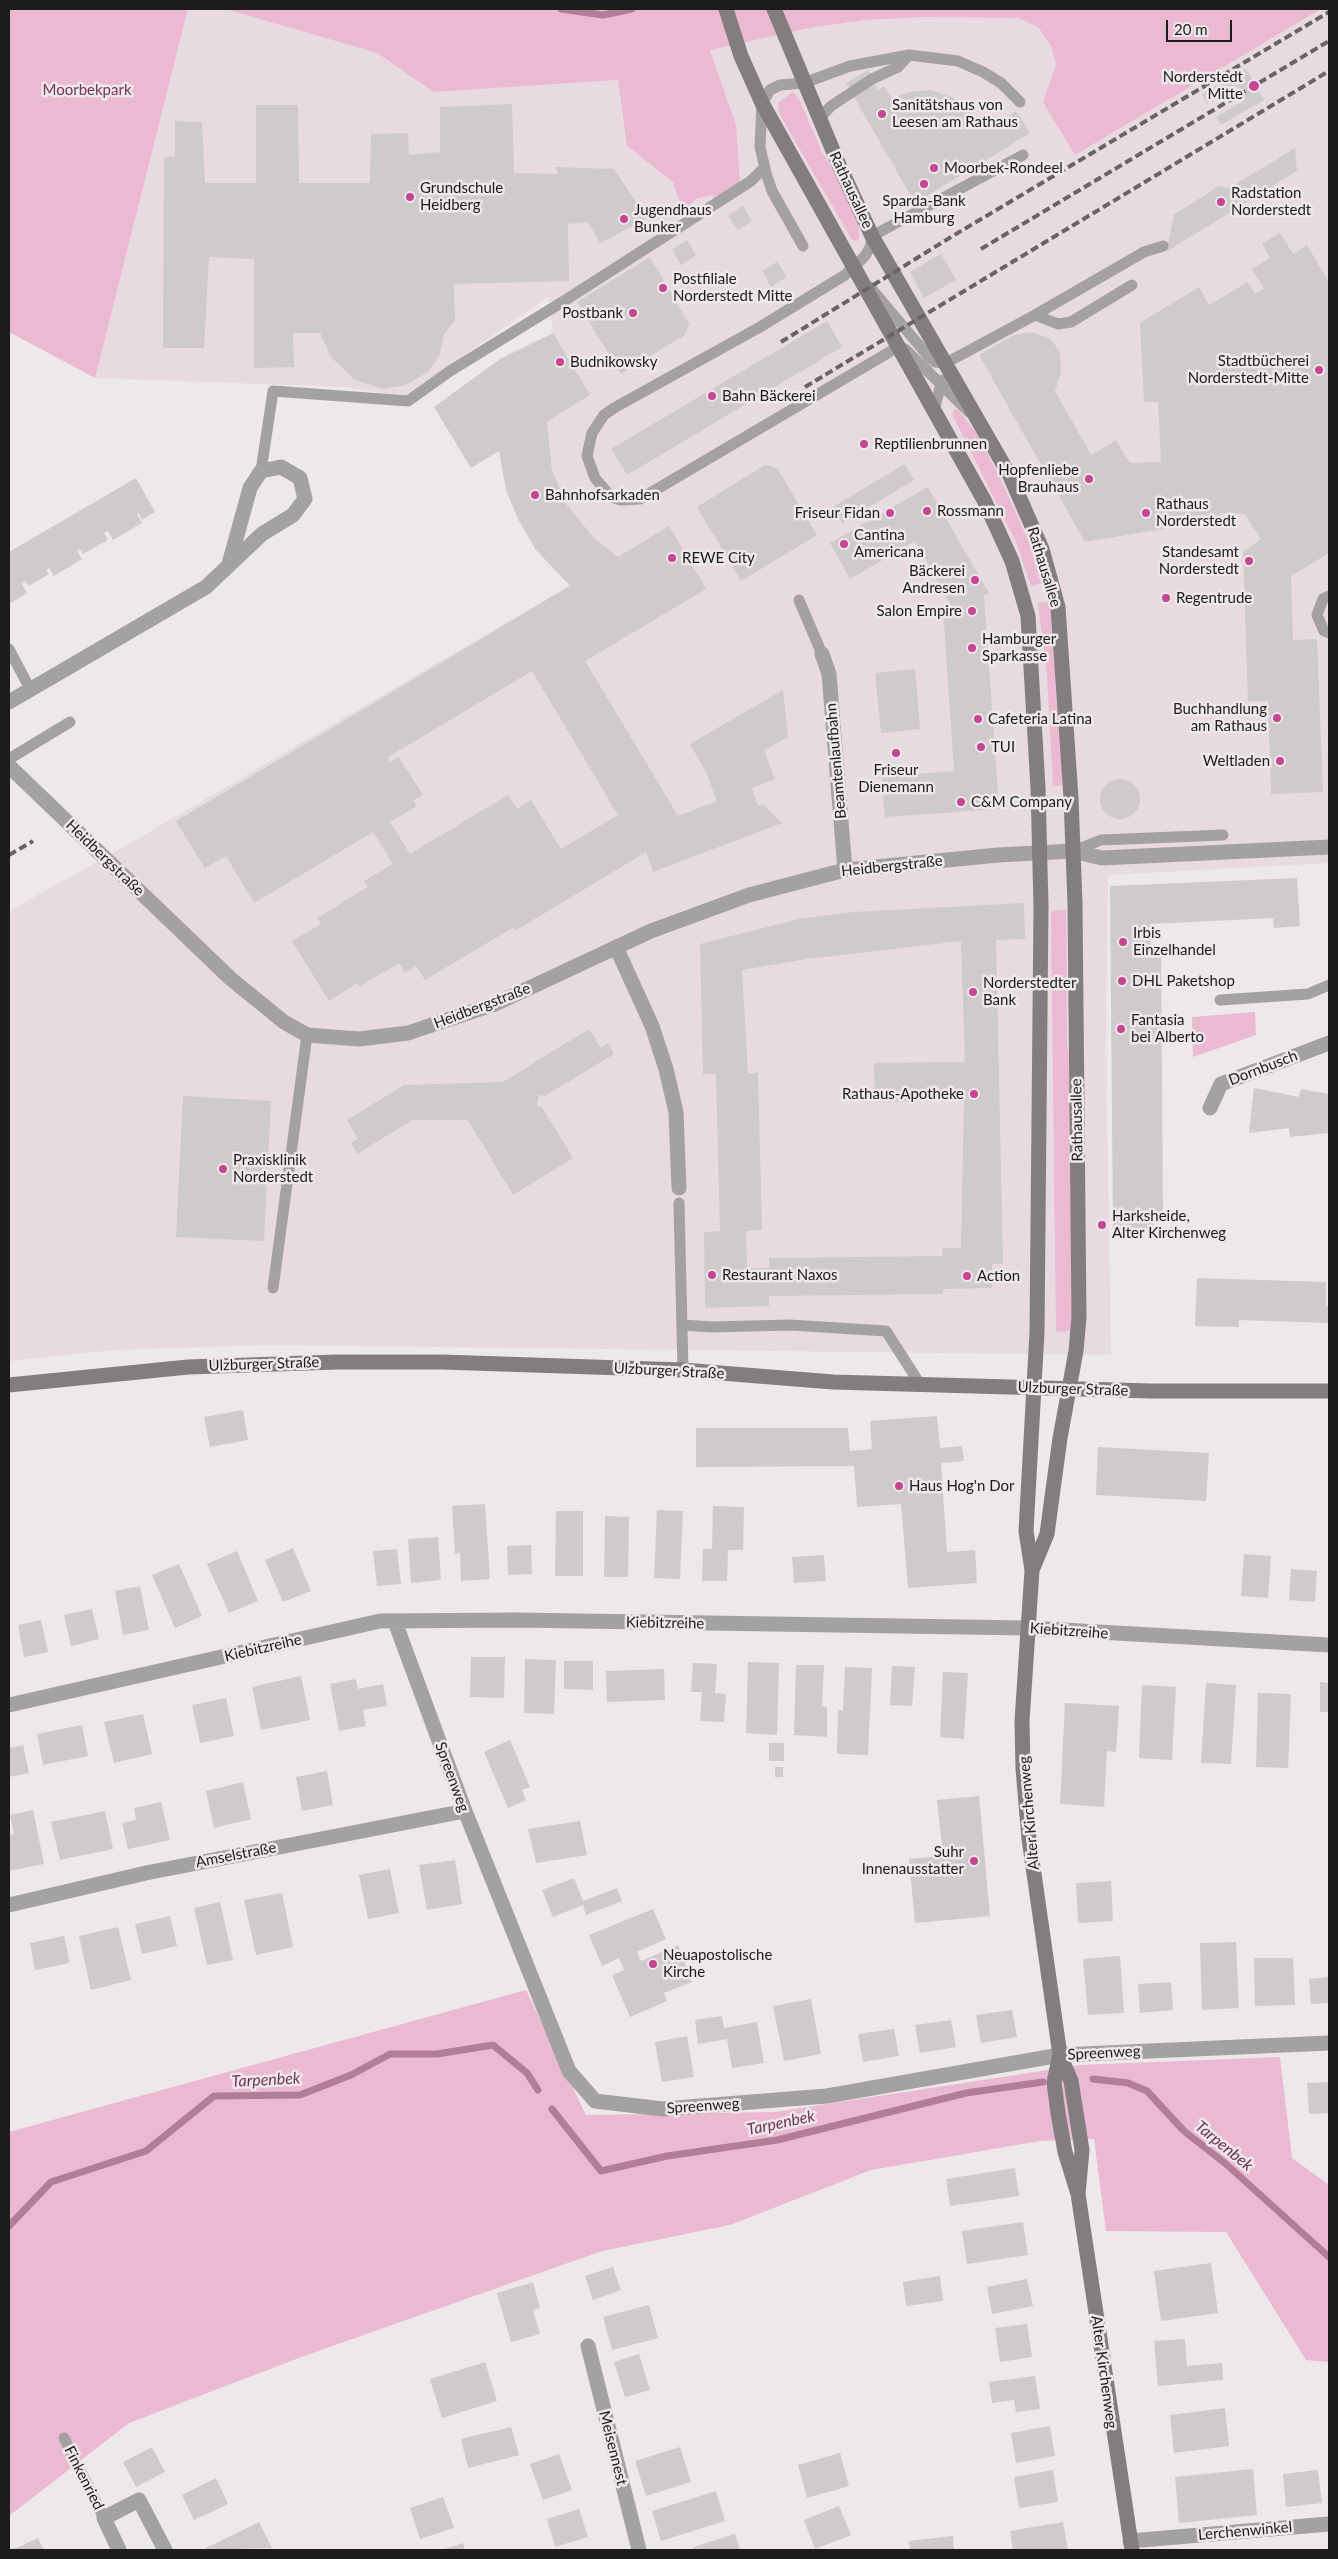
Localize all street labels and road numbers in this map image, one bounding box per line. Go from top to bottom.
street label: Rathausallee [825,149,877,231]
street label: Rathausallee [1023,525,1065,609]
street label: Beamtenlaufbahn [822,702,850,820]
street label: Heidbergstraße [62,816,148,900]
street label: Heidbergstraße [840,852,944,880]
street label: Heidbergstraße [431,979,533,1033]
street label: Dornbusch [1226,1047,1300,1089]
street label: Rathausallee [1067,1078,1087,1162]
street label: Ulzburger Straße [208,1353,320,1375]
street label: Ulzburger Straße [613,1359,725,1383]
street label: Ulzburger Straße [1017,1378,1129,1400]
street label: Kiebitzreihe [626,1613,704,1633]
street label: Kiebitzreihe [1029,1619,1109,1643]
street label: Kiebitzreihe [223,1630,303,1666]
street label: Spreenweg [431,1740,473,1814]
street label: Alter Kirchenweg [1015,1755,1043,1871]
street label: Amselstraße [194,1838,278,1872]
street label: Spreenweg [1067,2042,1141,2064]
street label: Spreenweg [666,2094,740,2118]
street label: Alter Kirchenweg [1087,2314,1121,2430]
street label: Meisennest [595,2409,631,2487]
street label: Finkenried [60,2443,108,2513]
street label: Lerchenwinkel [1197,2518,1293,2544]

